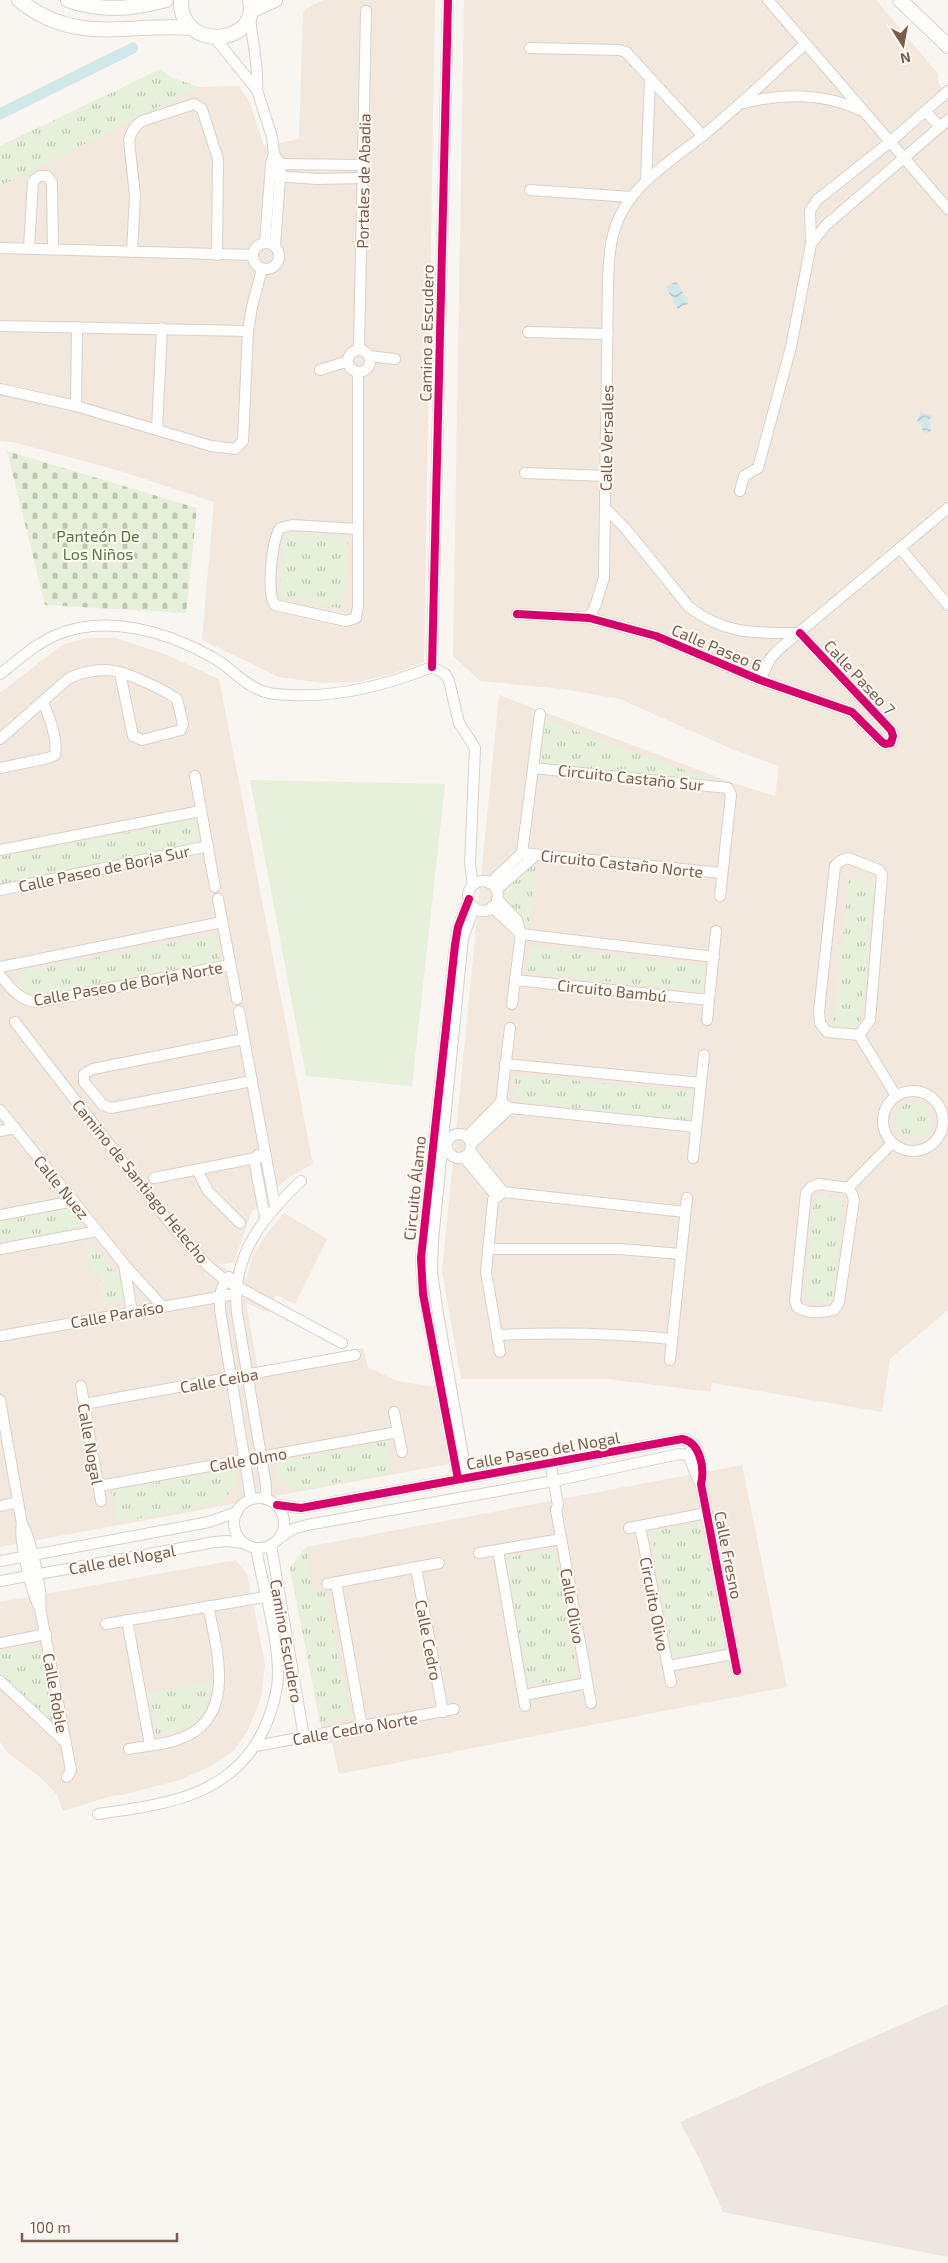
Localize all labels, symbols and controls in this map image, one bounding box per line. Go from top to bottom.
north arrow [878,20,928,70]
text: N [899,49,912,68]
street label: Portales de Abadia [352,113,374,249]
street label: Camino a Escudero [415,264,437,402]
street label: Calle Versalles [596,385,616,491]
park label: Panteón De Los Niños [56,526,140,563]
street label: Calle Paseo 6 [669,619,765,675]
street label: Calle Paseo 7 [821,636,899,718]
street label: Circuito Castaño Sur [557,760,705,794]
street label: Calle Paseo de Borja Sur [17,840,192,896]
street label: Circuito Castaño Norte [540,845,704,881]
street label: Calle Paseo de Borja Norte [32,957,224,1010]
street label: Circuito Bambú [556,975,668,1005]
street label: Camino de Santiago Helecho [69,1095,213,1267]
street label: Circuito Álamo [399,1135,429,1241]
street label: Calle Nuez [30,1151,94,1223]
street label: Calle Paraíso [69,1296,165,1332]
street label: Calle Ceiba [178,1364,260,1396]
street label: Calle Nogal [74,1402,108,1486]
street label: Calle Paseo del Nogal [465,1427,621,1473]
street label: Calle Olmo [208,1443,288,1475]
street label: Calle Fresno [711,1509,747,1601]
street label: Calle del Nogal [67,1540,177,1578]
street label: Circuito Olivo [637,1555,673,1653]
street label: Calle Olivo [557,1567,589,1645]
street label: Camino Escudero [267,1578,307,1704]
street label: Calle Cedro [412,1598,446,1682]
street label: Calle Roble [40,1651,72,1735]
street label: Calle Cedro Norte [291,1708,419,1748]
scale bar [22,2210,178,2242]
text: 100 m [30,2218,71,2236]

